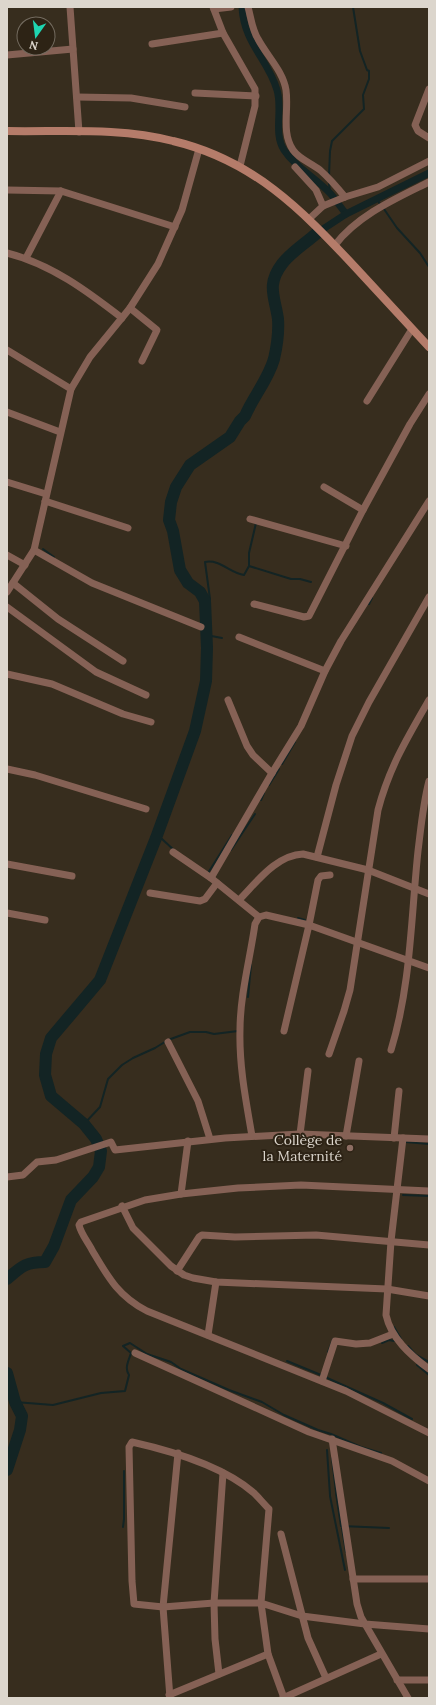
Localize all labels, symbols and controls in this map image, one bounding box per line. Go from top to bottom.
north arrow [16,16,56,56]
text: N [27,38,39,54]
place label: Collège de la Maternité [263,1131,342,1165]
marker: Collège de la Maternité [345,1143,355,1153]

